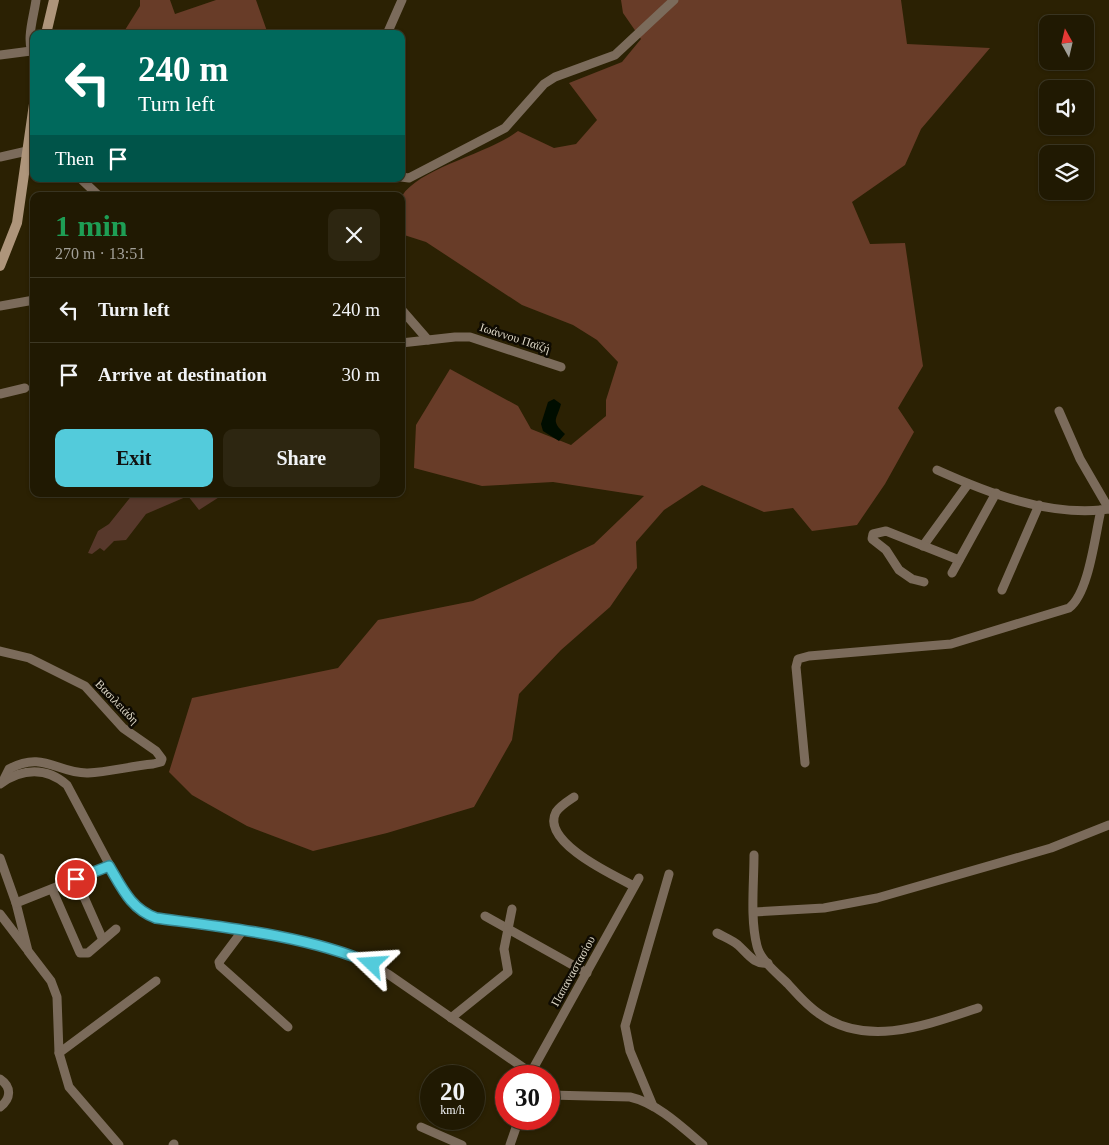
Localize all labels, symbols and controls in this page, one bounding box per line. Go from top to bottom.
north arrow [1039,15,1094,70]
map controls [1039,15,1094,200]
icon: left [55,50,120,115]
text: 240 m [138,50,228,89]
button: sound [1039,80,1094,135]
text: Turn left [138,91,215,116]
icon: arrive [104,145,132,173]
button: layers [1039,145,1094,200]
text: Then [55,148,94,169]
text: 1 min [55,209,128,242]
button: close [328,209,380,261]
text: 270 m · 13:51 [55,245,145,262]
icon: left [55,296,83,324]
text: Turn left [98,299,170,320]
text: 240 m [332,299,380,320]
street label: Ιωάννου Παϊζή [478,320,552,356]
icon: arrive [55,361,83,389]
text: Arrive at destination [98,364,267,385]
text: 30 m [341,364,380,385]
button: Exit [55,429,213,487]
button: Share [223,429,380,487]
street label: Βασιλειάδη [92,677,142,727]
pin [55,858,97,900]
icon: arrive [62,865,90,893]
street label: Παπαναστασίου [548,933,598,1009]
position arrow [345,937,397,989]
speed limit sign: 30 [495,1065,560,1130]
text: 20 [440,1078,465,1105]
text: km/h [440,1103,465,1117]

